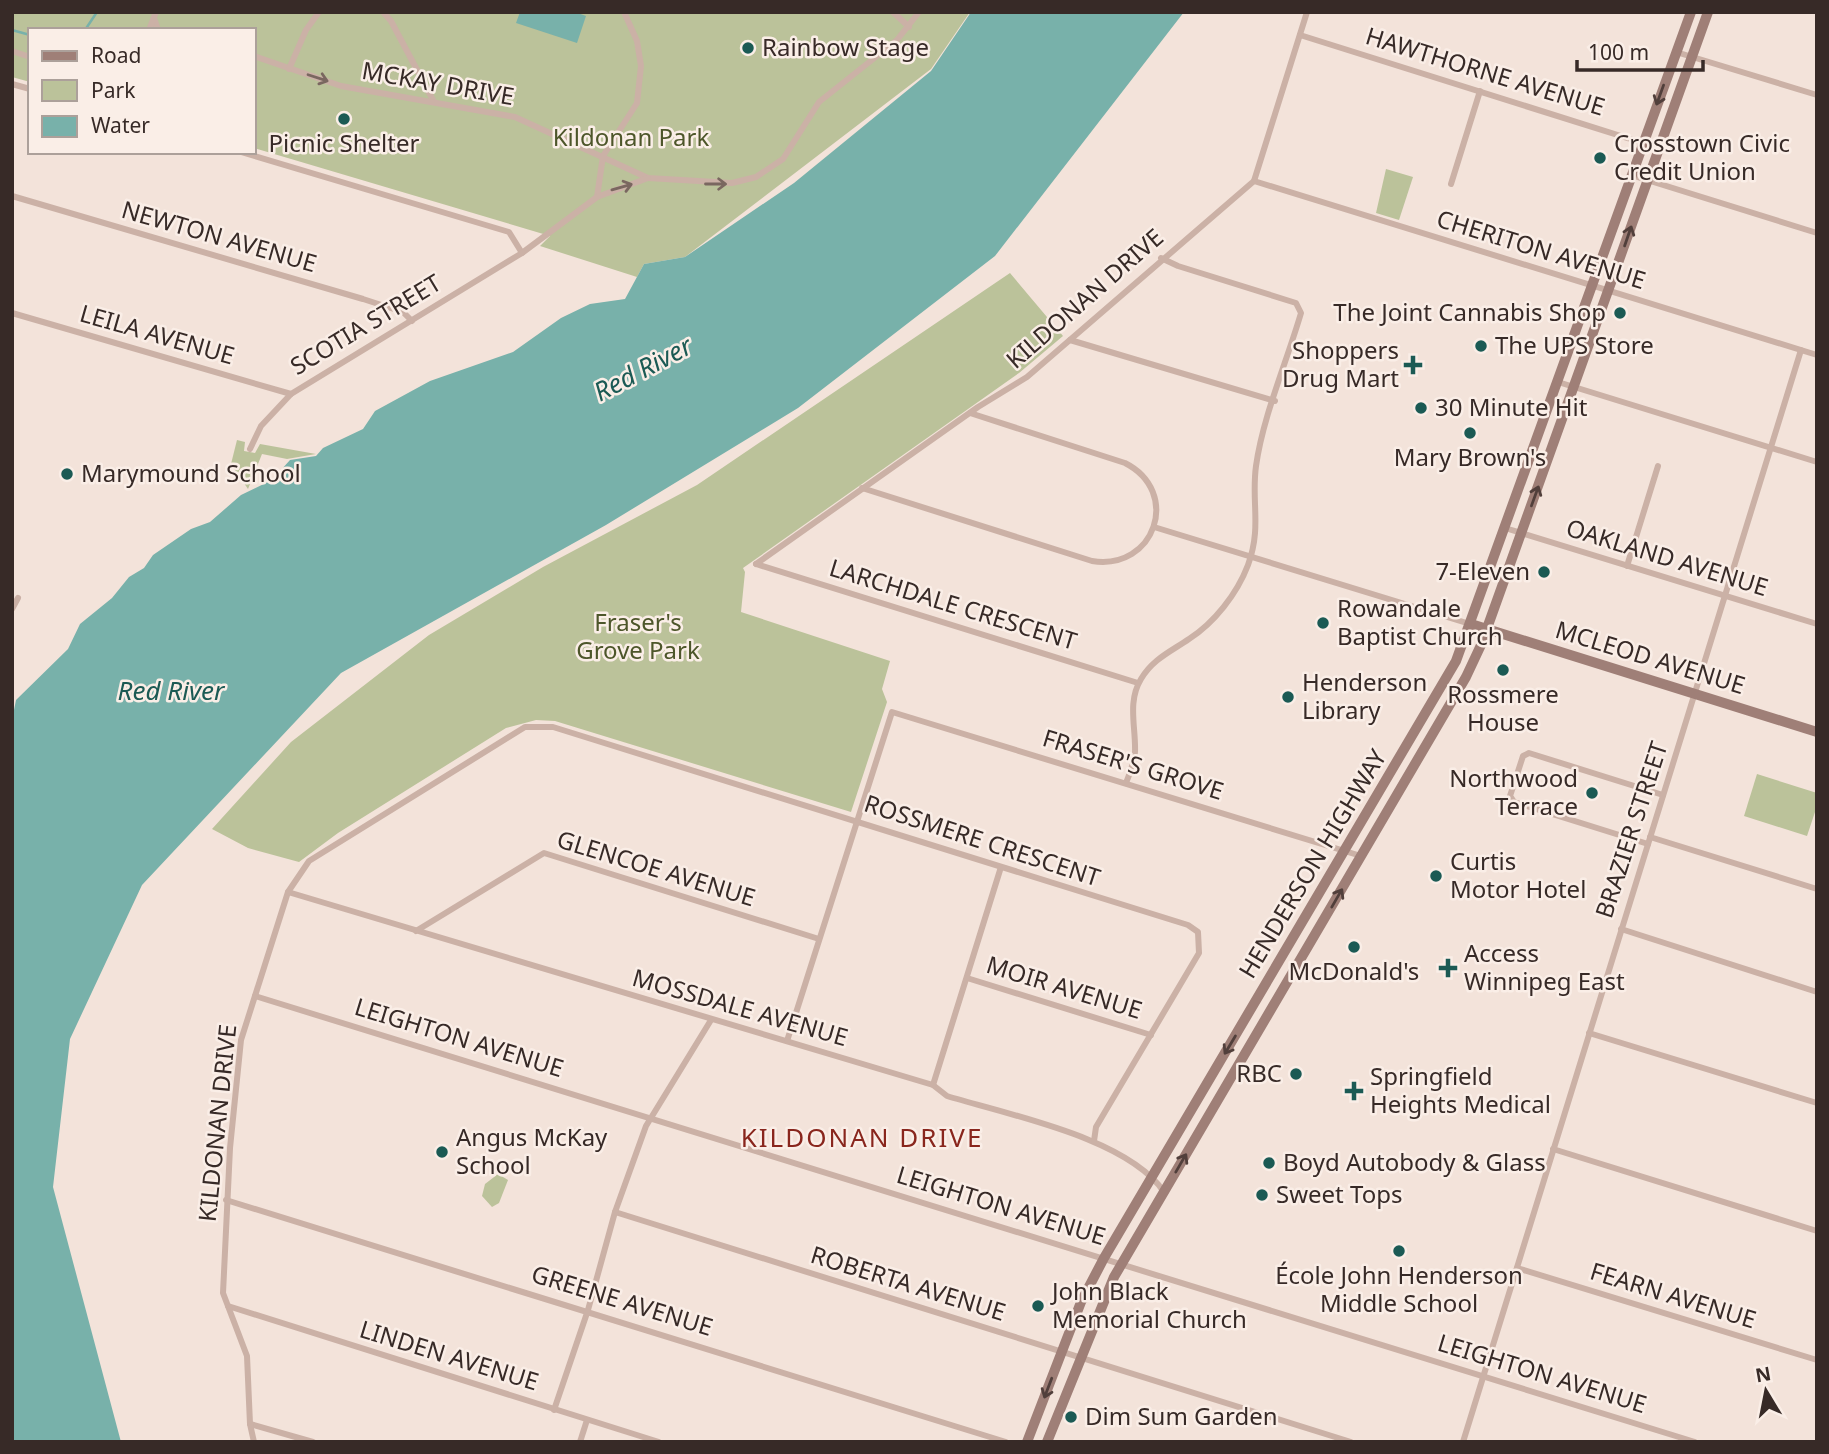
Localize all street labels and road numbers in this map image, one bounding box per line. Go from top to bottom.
street label: HAWTHORNE AVENUE [1362,18,1609,123]
street label: MCKAY DRIVE [360,53,517,112]
street label: NEWTON AVENUE [118,192,321,279]
street label: CHERITON AVENUE [1433,201,1650,296]
street label: KILDONAN DRIVE [998,220,1170,375]
street label: SCOTIA STREET [284,265,447,382]
street label: LEILA AVENUE [76,296,239,371]
street label: OAKLAND AVENUE [1562,510,1772,603]
street label: LARCHDALE CRESCENT [826,550,1082,657]
street label: MCLEOD AVENUE [1552,612,1749,701]
street label: FRASER'S GROVE [1039,720,1228,807]
street label: BRAZIER STREET [1586,736,1675,922]
street label: HENDERSON HIGHWAY [1230,742,1393,984]
street label: ROSSMERE CRESCENT [860,786,1105,894]
street label: GLENCOE AVENUE [553,822,760,913]
street label: MOIR AVENUE [983,947,1146,1026]
street label: MOSSDALE AVENUE [629,960,852,1053]
street label: LEIGHTON AVENUE [351,989,568,1084]
street label: KILDONAN DRIVE [190,1023,243,1223]
street label: LEIGHTON AVENUE [893,1157,1110,1252]
street label: ROBERTA AVENUE [807,1237,1010,1328]
street label: FEARN AVENUE [1586,1254,1760,1335]
street label: GREENE AVENUE [528,1256,717,1343]
street label: LINDEN AVENUE [356,1312,543,1397]
street label: LEIGHTON AVENUE [1434,1325,1651,1420]

